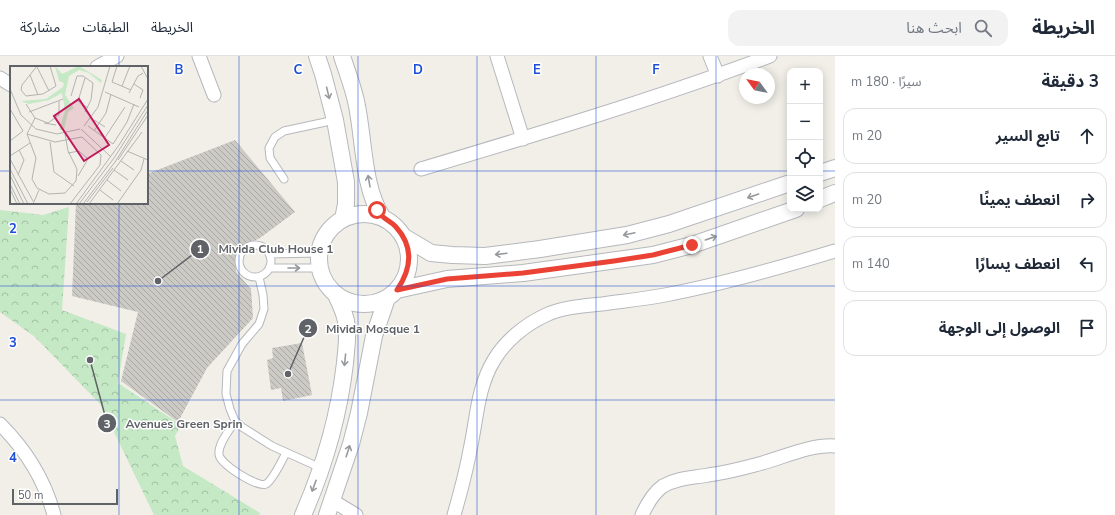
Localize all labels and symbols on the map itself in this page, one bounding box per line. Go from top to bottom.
text: B [175,61,184,79]
text: C [294,61,303,79]
text: D [413,61,423,79]
text: E [533,61,541,79]
text: F [652,61,660,79]
inset map [10,66,148,204]
north arrow [739,68,775,104]
one-way arrow [325,86,332,99]
one-way arrow [364,175,372,188]
one-way arrow [747,192,759,200]
route start [368,201,386,219]
text: 2 [9,220,17,238]
one-way arrow [623,230,636,238]
one-way arrow [705,234,718,241]
route end [683,236,701,254]
callout: Mivida Club House 1 [190,237,341,261]
text: 1 [196,241,204,257]
text: Mivida Club House 1 [218,241,334,257]
one-way arrow [495,250,508,258]
one-way arrow [287,264,300,272]
callout: Mivida Mosque 1 [298,316,428,340]
text: 2 [304,321,312,337]
text: Mivida Mosque 1 [326,321,420,337]
text: 3 [9,334,17,352]
one-way arrow [341,353,349,366]
callout: Avenues Green Sprin [97,411,251,435]
text: 3 [103,416,111,432]
text: Avenues Green Sprin [125,416,243,432]
one-way arrow [345,446,353,458]
text: 4 [9,449,17,467]
one-way arrow [310,479,318,491]
scale bar [12,487,118,506]

